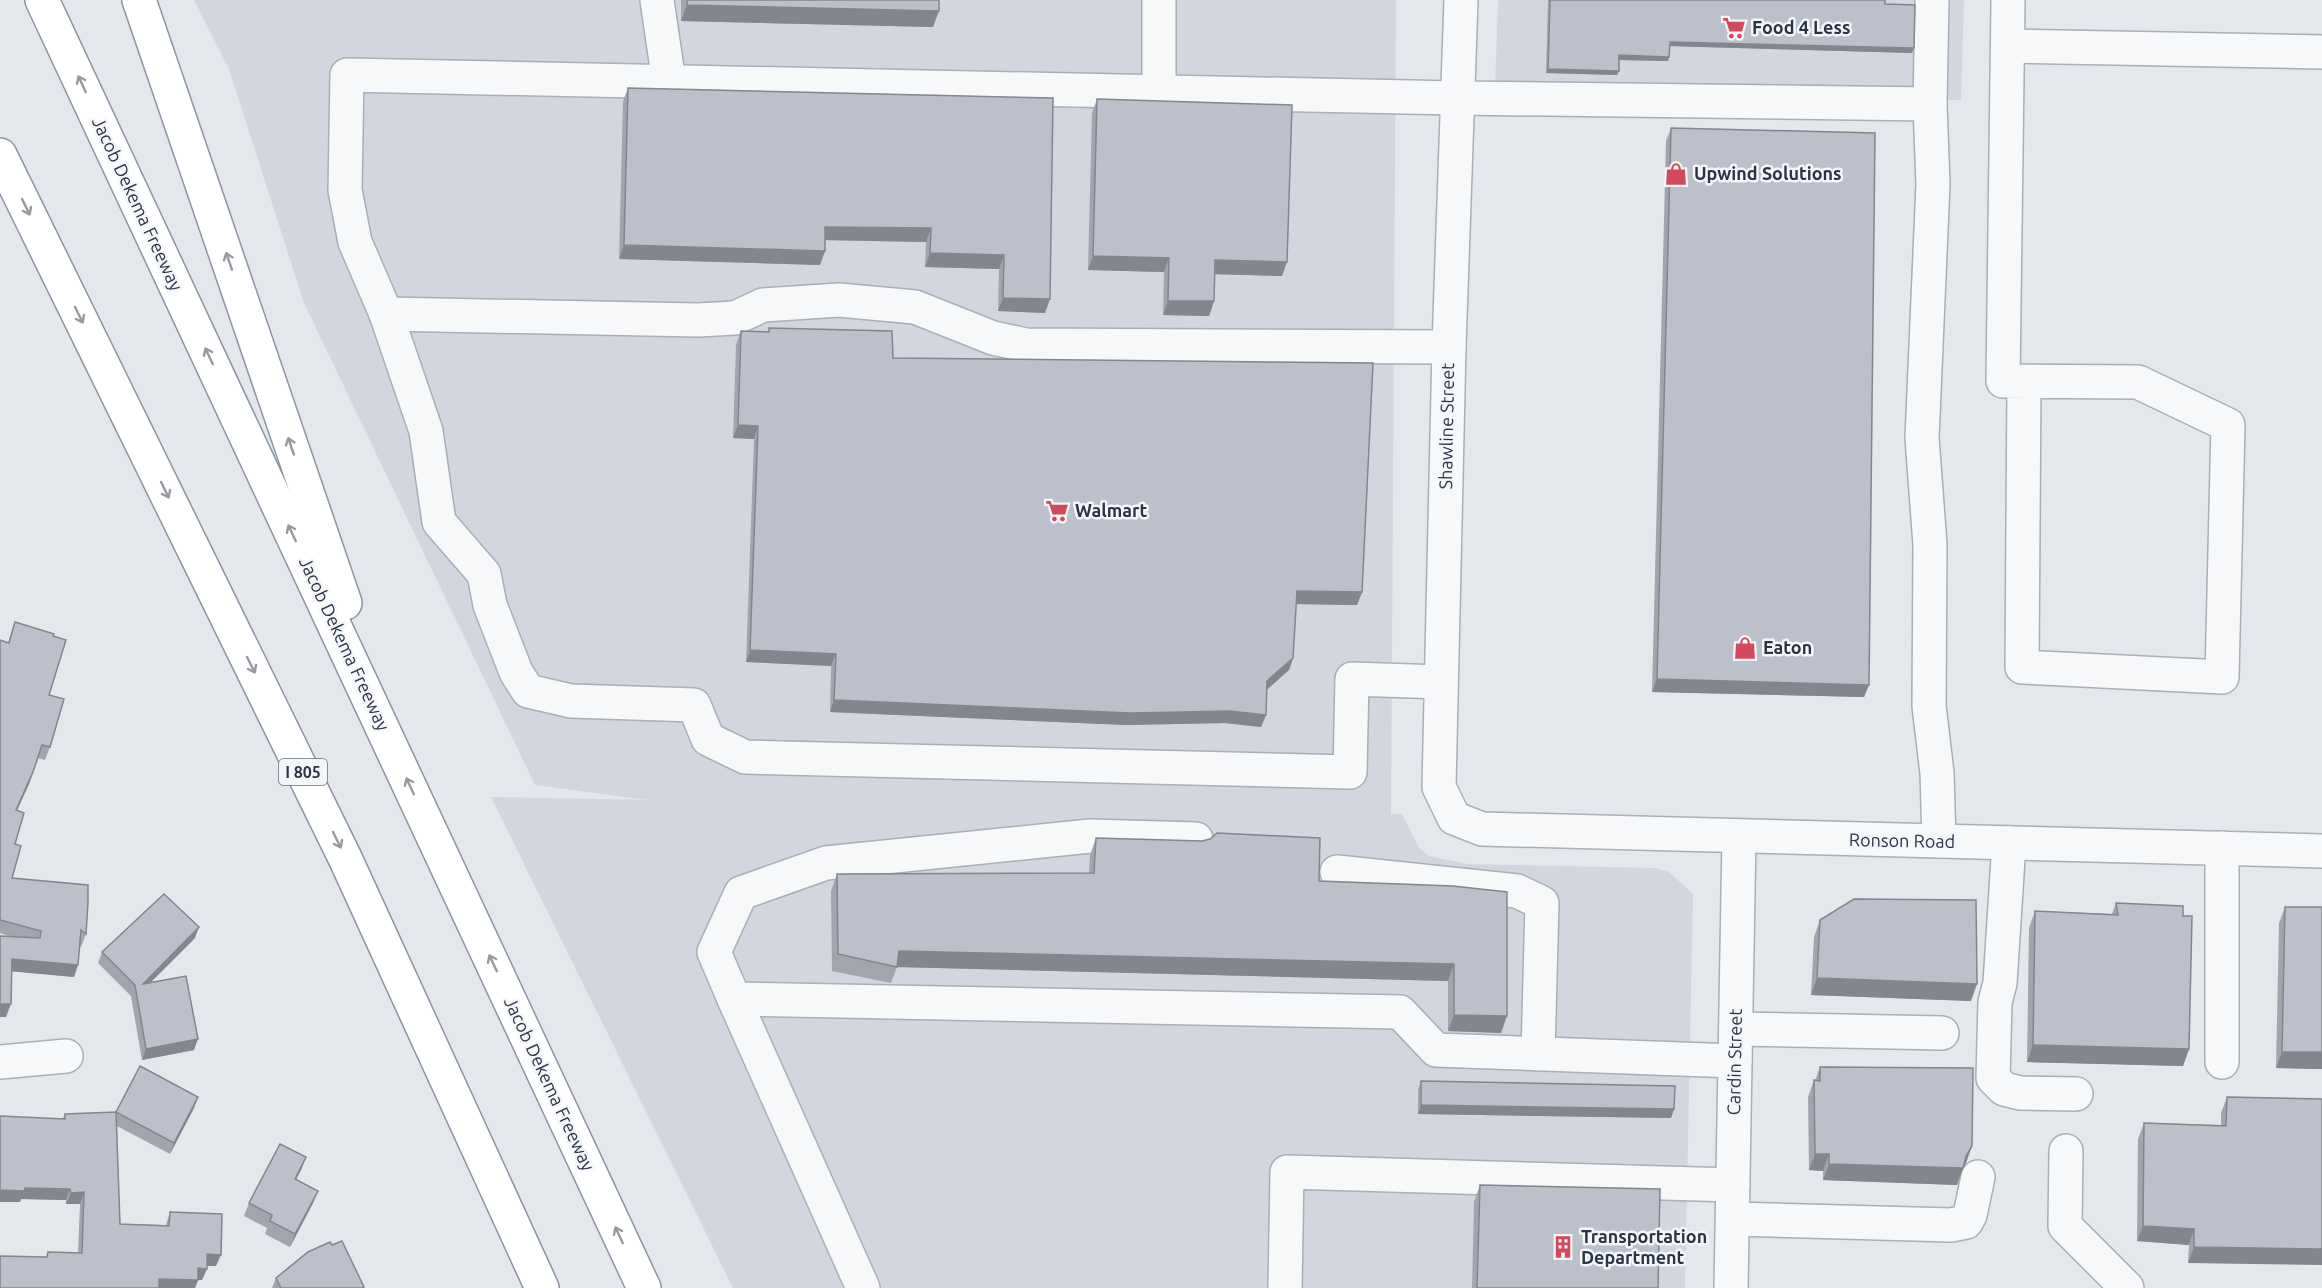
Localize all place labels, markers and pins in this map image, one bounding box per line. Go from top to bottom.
supermarket icon: Food 4 Less [1721,15,1747,41]
place label: Food 4 Less [1752,17,1850,37]
shop icon: Upwind Solutions [1663,161,1689,187]
place label: Upwind Solutions [1694,163,1842,183]
supermarket icon: Walmart [1044,498,1070,524]
place label: Walmart [1075,500,1147,520]
shop icon: Eaton [1732,635,1758,661]
place label: Eaton [1763,637,1812,657]
place label: Transportation Department [1581,1226,1707,1267]
building icon: Transportation Department [1550,1234,1576,1260]

